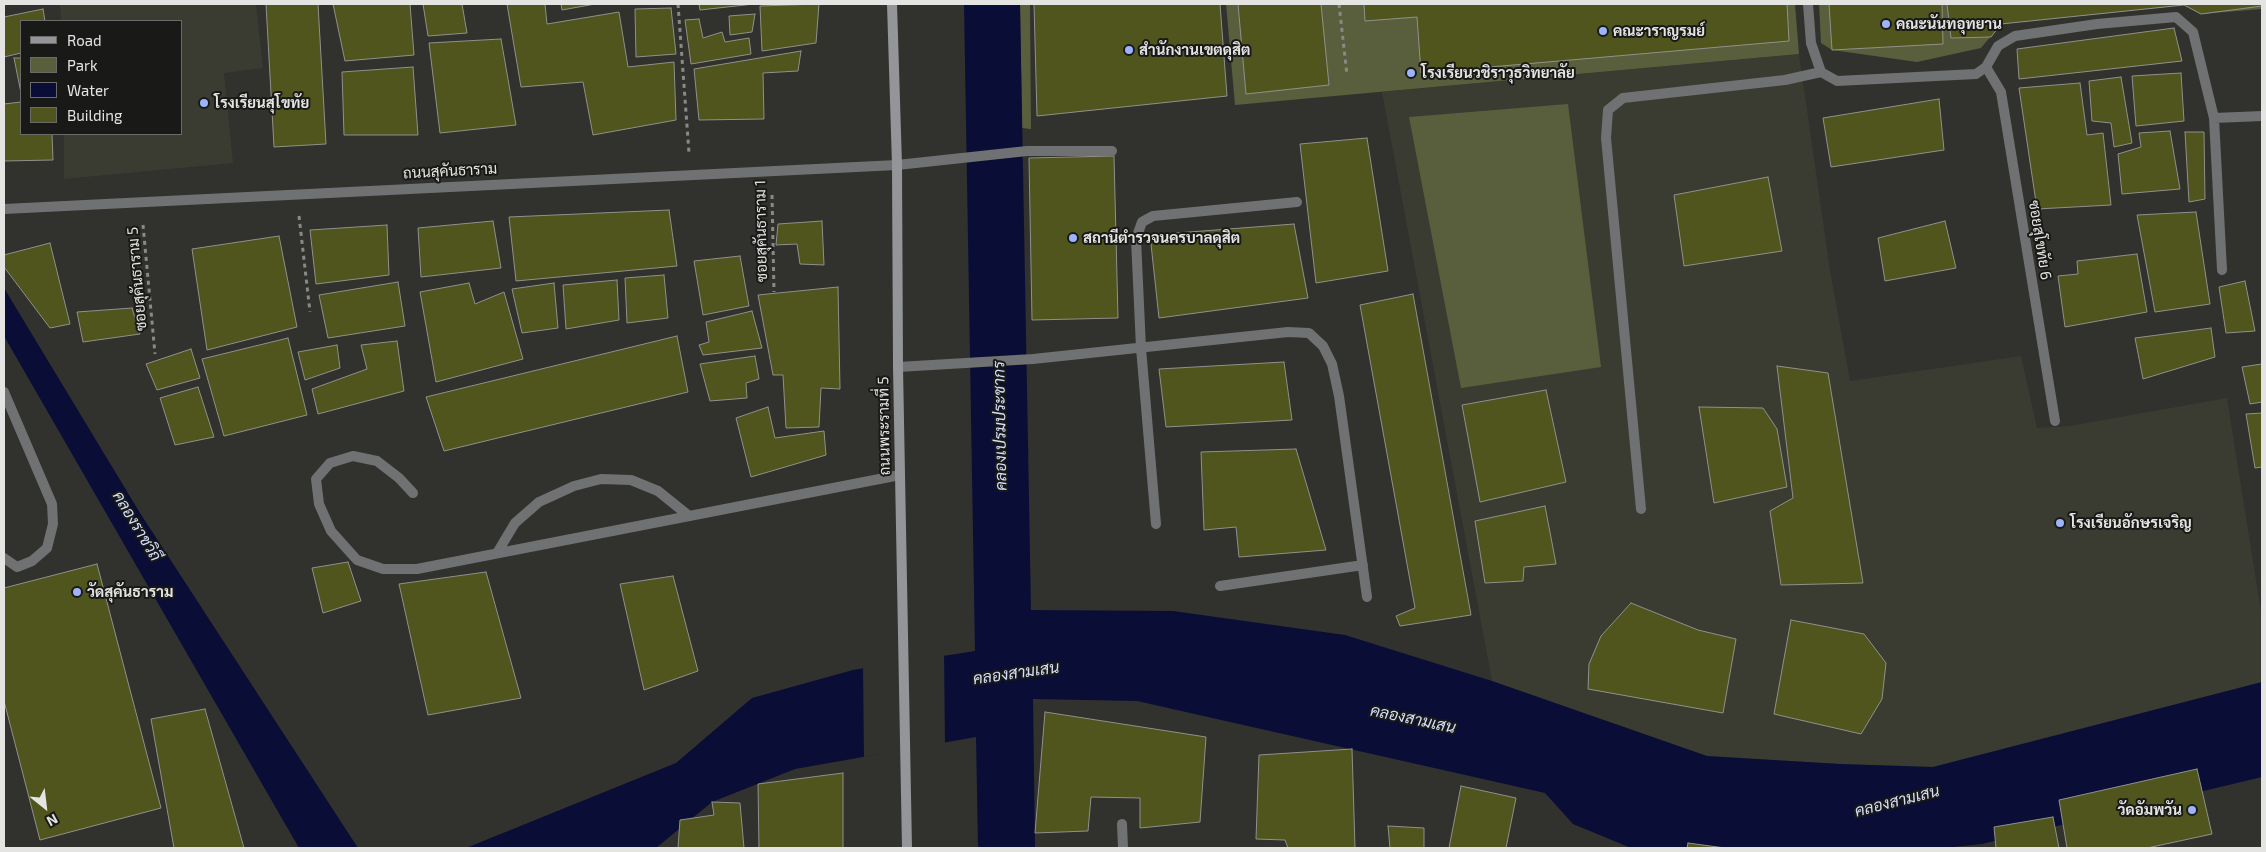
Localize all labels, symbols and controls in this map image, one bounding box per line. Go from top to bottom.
place label: คณะนันทอุทยาน [1896,15,2002,33]
marker: คณะนันทอุทยาน [1880,18,1892,30]
legend [20,20,182,135]
place label: คณะาราญรมย์ [1613,22,1705,40]
marker: คณะาราญรมย์ [1597,25,1609,37]
text: Road [67,31,102,49]
place label: สำนักงานเขตดุสิต [1139,41,1250,59]
marker: สำนักงานเขตดุสิต [1123,44,1135,56]
text: Park [67,56,98,74]
place label: โรงเรียนวชิราวุธวิทยาลัย [1421,64,1575,82]
marker: โรงเรียนวชิราวุธวิทยาลัย [1405,67,1417,79]
text: Water [67,81,109,99]
place label: โรงเรียนสุโขทัย [214,94,309,112]
marker: โรงเรียนสุโขทัย [198,97,210,109]
text: Building [67,106,122,124]
street label: ถนนสุคันธาราม [402,160,498,182]
street label: ซอยสุคันธาราม 1 [751,180,771,282]
street label: ซอยสุโขทัย 6 [2025,199,2055,281]
street label: ซอยสุคันธาราม 5 [123,226,151,332]
place label: สถานีตำรวจนครบาลดุสิต [1083,229,1240,247]
marker: สถานีตำรวจนครบาลดุสิต [1067,232,1079,244]
water label: คลองเปรมประชากร [989,361,1011,491]
street label: ถนนพระรามที่ 5 [874,376,894,476]
water label: คลองราชวิถี [109,488,165,564]
place label: โรงเรียนอักษรเจริญ [2070,514,2192,532]
marker: โรงเรียนอักษรเจริญ [2054,517,2066,529]
place label: วัดสุคันธาราม [87,583,173,601]
marker: วัดสุคันธาราม [71,586,83,598]
water label: คลองสามเสน [972,657,1060,689]
water label: คลองสามเสน [1369,701,1457,737]
water label: คลองสามเสน [1853,781,1941,821]
north arrow [20,782,70,832]
place label: วัดอัมพวัน [2117,801,2182,819]
marker: วัดอัมพวัน [2186,804,2198,816]
text: N [44,811,61,830]

